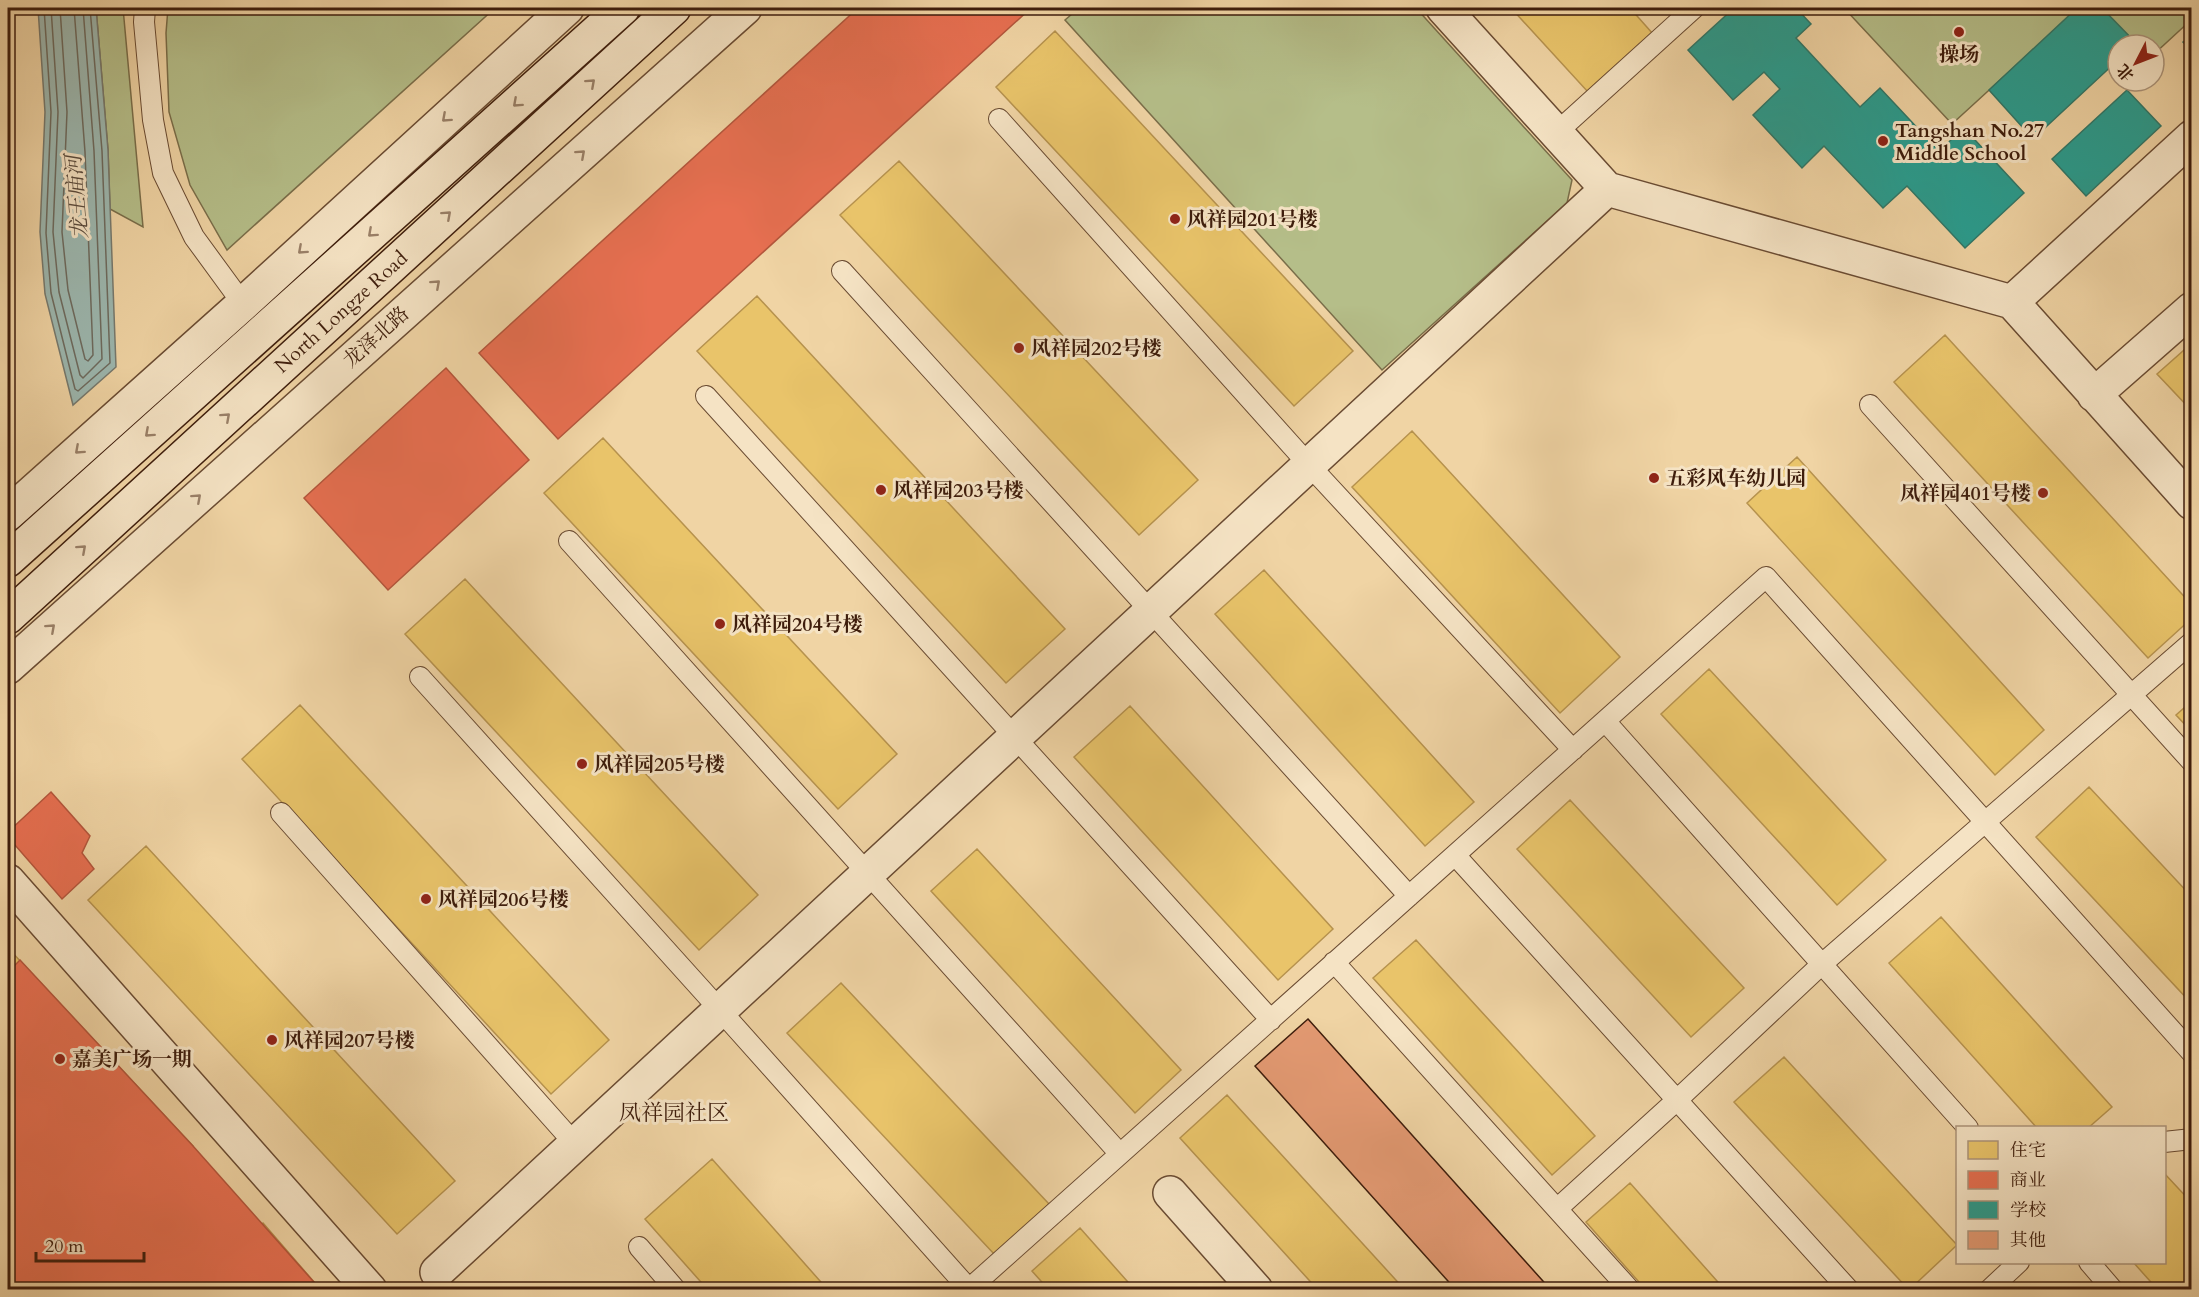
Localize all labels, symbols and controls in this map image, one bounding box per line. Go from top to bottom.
marker: 操场 [1952,25,1966,39]
north arrow [2106,33,2166,93]
place label: 操场 [1939,41,1979,68]
text: 北 [2112,59,2139,86]
one-way arrow [584,79,595,90]
one-way arrow [513,96,524,107]
one-way arrow [442,111,453,122]
place label: Tangshan No.27 Middle School [1895,117,2044,167]
marker: Tangshan No.27 Middle School [1876,134,1890,148]
water label: 龙王庙河 [59,150,95,240]
one-way arrow [574,150,585,161]
place label: 风祥园201号楼 [1187,206,1318,233]
one-way arrow [440,211,451,222]
marker: 风祥园201号楼 [1168,212,1182,226]
one-way arrow [368,226,379,237]
one-way arrow [299,243,309,254]
street label: North Longze Road [269,245,414,379]
one-way arrow [429,280,440,291]
street label: 龙泽北路 [337,300,415,374]
place label: 风祥园202号楼 [1031,335,1162,362]
marker: 风祥园202号楼 [1012,341,1026,355]
one-way arrow [219,413,229,424]
one-way arrow [145,426,155,437]
one-way arrow [75,443,86,454]
place label: 五彩风车幼儿园 [1666,465,1806,492]
marker: 五彩风车幼儿园 [1647,471,1661,485]
place label: 风祥园203号楼 [893,477,1024,504]
place label: 凤祥园401号楼 [1900,480,2031,507]
marker: 风祥园203号楼 [874,483,888,497]
marker: 凤祥园401号楼 [2036,486,2050,500]
one-way arrow [190,494,200,505]
one-way arrow [75,545,85,556]
place label: 风祥园204号楼 [732,611,863,638]
marker: 风祥园204号楼 [713,617,727,631]
one-way arrow [44,624,55,635]
place label: 风祥园205号楼 [594,751,725,778]
marker: 风祥园205号楼 [575,757,589,771]
place label: 风祥园206号楼 [438,886,569,913]
marker: 风祥园206号楼 [419,892,433,906]
place label: 风祥园207号楼 [284,1027,415,1054]
marker: 风祥园207号楼 [265,1033,279,1047]
place label: 嘉美广场一期 [72,1046,192,1073]
marker: 嘉美广场一期 [53,1052,67,1066]
district label: 凤祥园社区 [619,1098,729,1128]
legend [1956,1126,2166,1264]
text: 住宅 [2010,1138,2046,1163]
text: 商业 [2010,1168,2046,1193]
text: 学校 [2010,1198,2046,1223]
scale bar [36,1225,144,1263]
text: 其他 [2010,1228,2046,1253]
text: 20 m [45,1234,84,1259]

